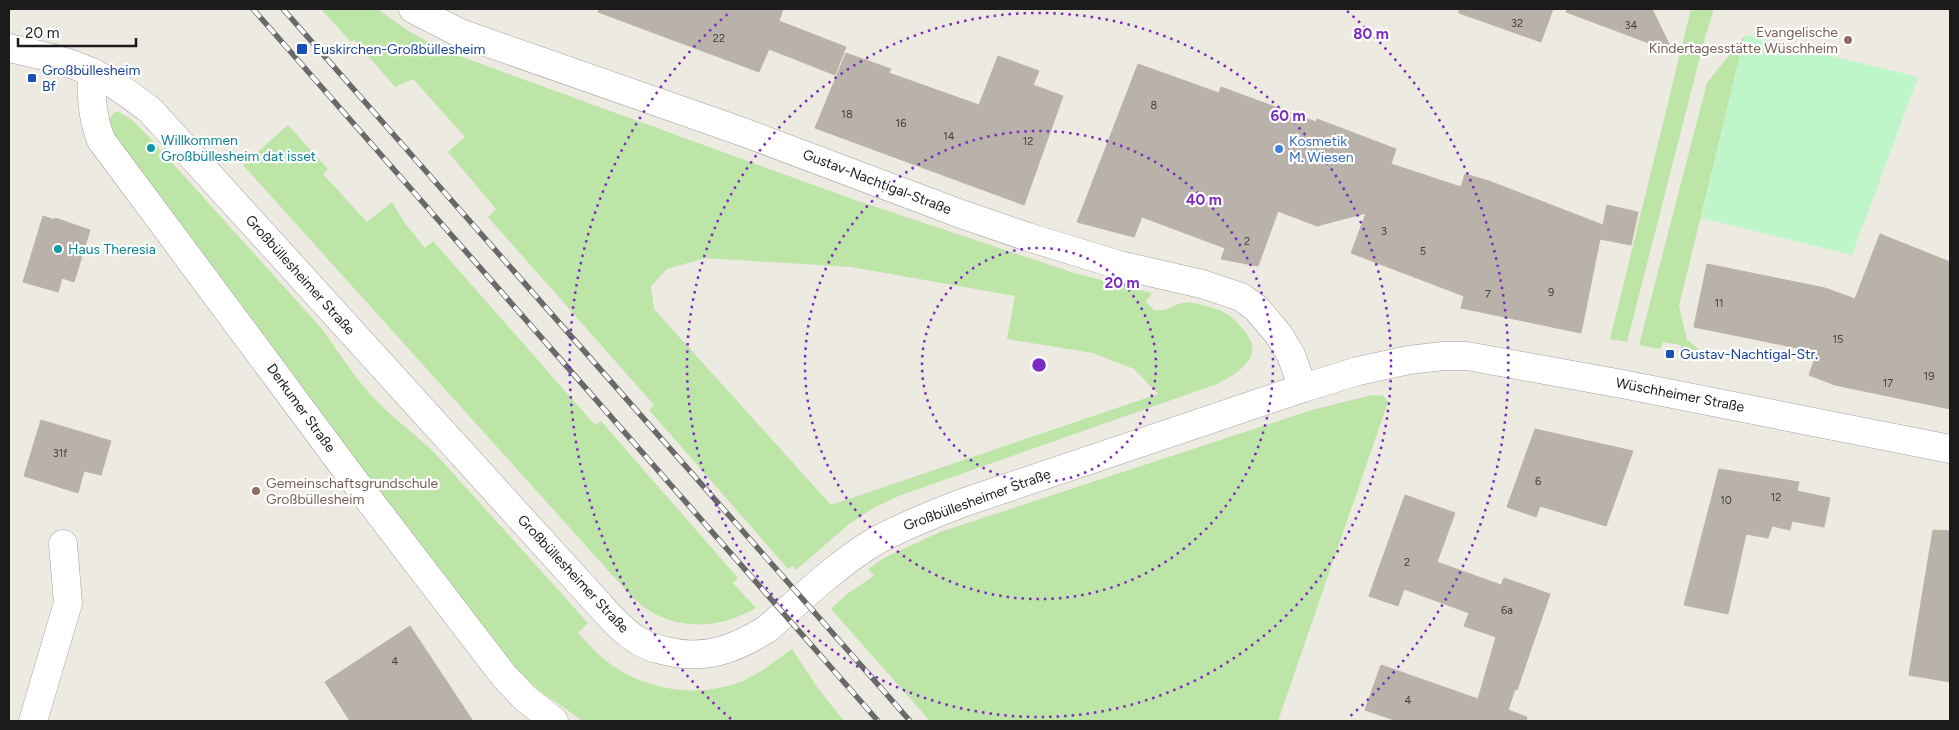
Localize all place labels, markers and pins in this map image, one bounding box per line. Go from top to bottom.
place label: Evangelische Kindertagesstätte Wüschheim [1649,24,1838,57]
marker: Evangelische Kindertagesstätte Wüschheim [1842,34,1854,46]
place label: Euskirchen-Großbüllesheim [313,41,486,58]
marker: Euskirchen-Großbüllesheim [295,42,309,56]
place label: Großbüllesheim Bf [42,62,140,95]
marker: Großbüllesheim Bf [26,72,38,84]
place label: Willkommen Großbüllesheim dat isset [161,132,316,165]
place label: Kosmetik M. Wiesen [1289,133,1354,166]
marker: Willkommen Großbüllesheim dat isset [145,142,157,154]
marker: Kosmetik M. Wiesen [1273,143,1285,155]
place label: Haus Theresia [68,241,156,258]
marker: Haus Theresia [52,243,64,255]
place label: Gustav-Nachtigal-Str. [1680,346,1818,363]
marker: Gustav-Nachtigal-Str. [1664,348,1676,360]
centre of rings [1030,356,1048,374]
place label: Gemeinschaftsgrundschule Großbüllesheim [266,475,439,508]
marker: Gemeinschaftsgrundschule Großbüllesheim [250,485,262,497]

